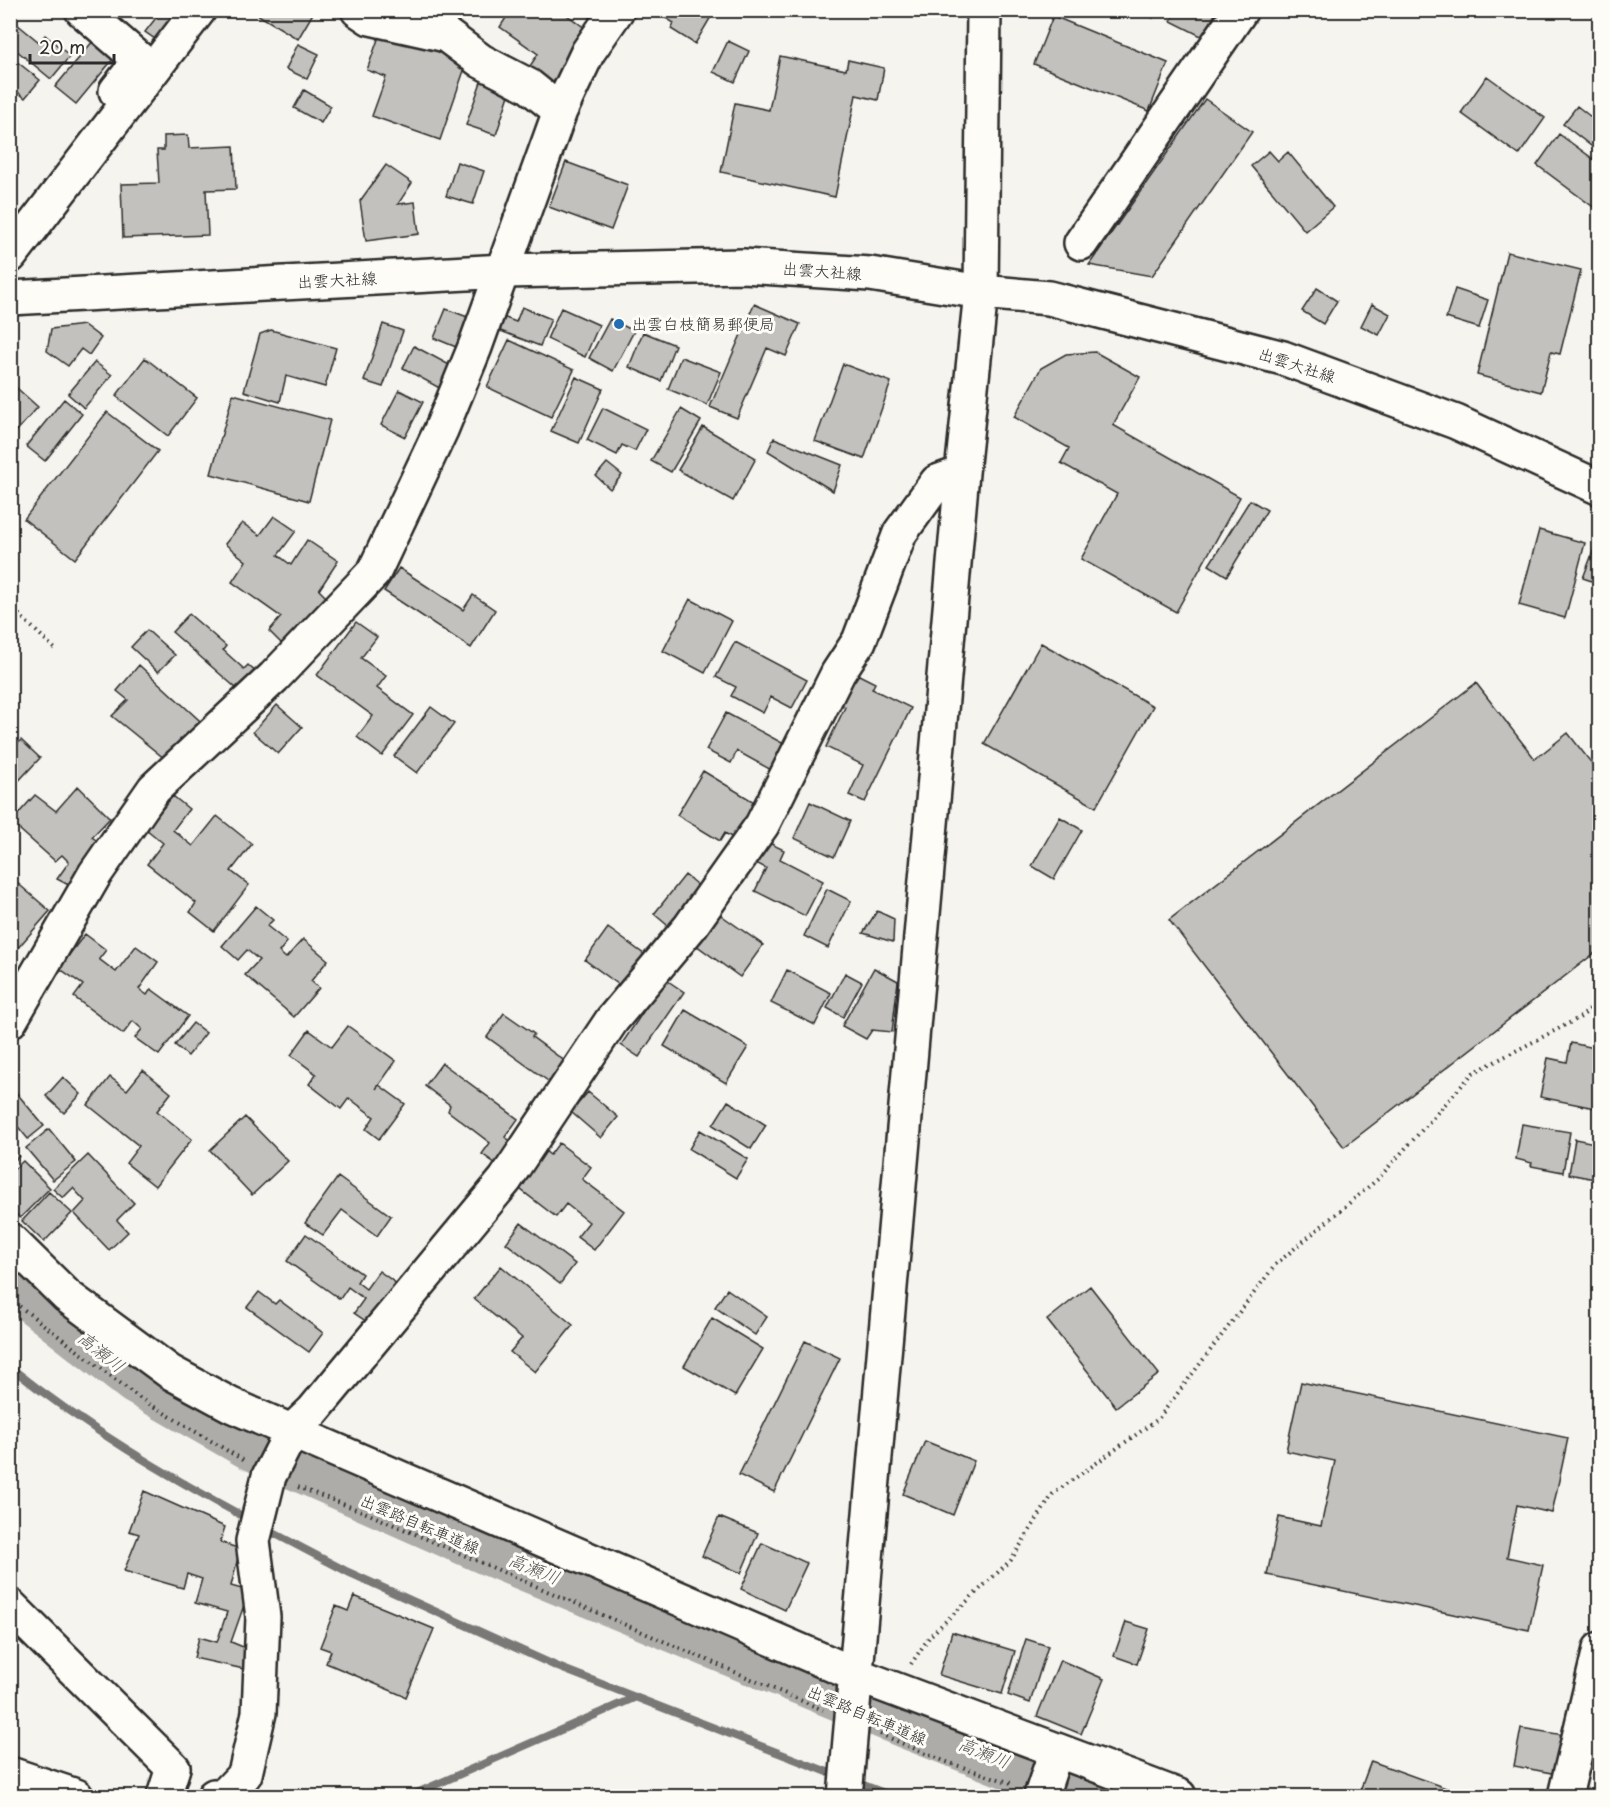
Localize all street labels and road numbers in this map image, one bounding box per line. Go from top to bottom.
street label: 出雲大社線 [781,255,863,285]
street label: 出雲大社線 [296,265,378,293]
street label: 出雲大社線 [1256,340,1339,388]
street label: 出雲路自転車道線 [357,1487,484,1559]
street label: 出雲路自転車道線 [804,1678,931,1750]

